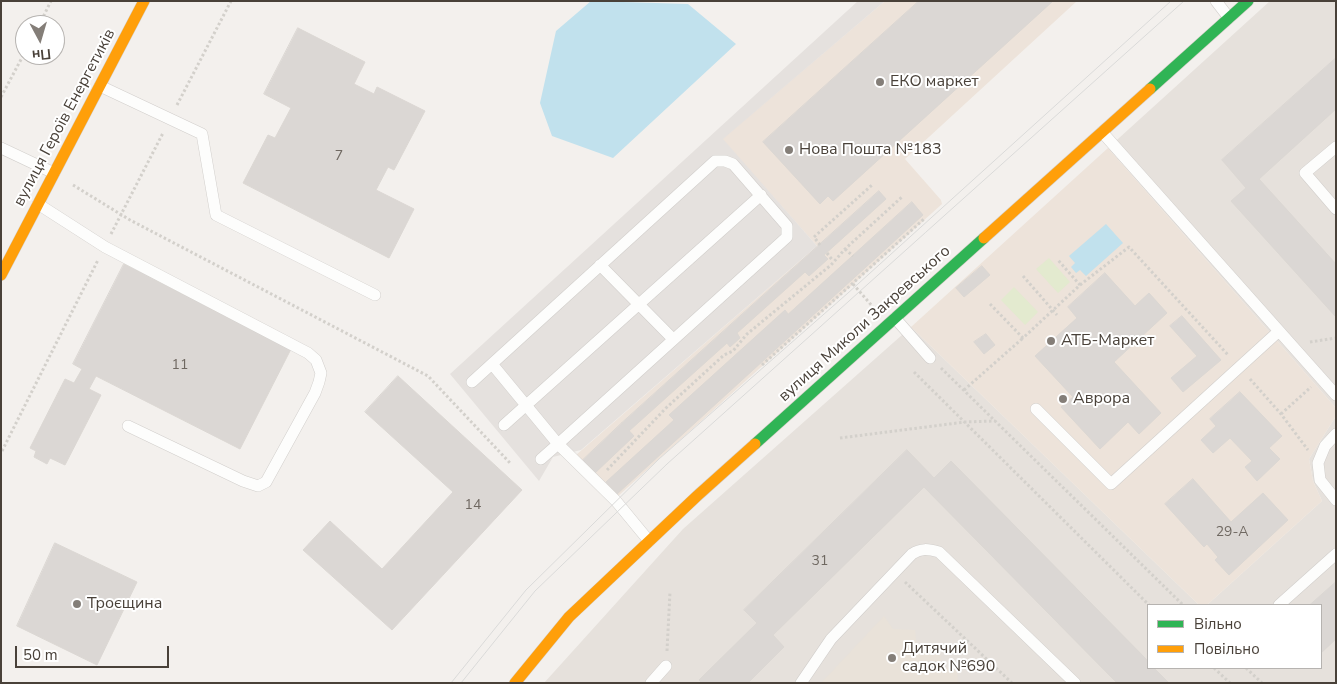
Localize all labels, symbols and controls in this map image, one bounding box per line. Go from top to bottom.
north arrow [15,15,65,65]
street label: вулиця Героїв Енергетиків [10,26,120,210]
text: Пн [31,44,52,65]
place label: ЕКО маркет [890,72,979,92]
marker: ЕКО маркет [874,76,886,88]
place label: Нова Пошта №183 [799,140,942,160]
marker: Нова Пошта №183 [783,144,795,156]
house number: 7 [335,149,343,165]
street label: вулиця Миколи Закревського [775,242,955,406]
place label: АТБ-Маркет [1061,331,1154,351]
marker: АТБ-Маркет [1045,335,1057,347]
house number: 11 [172,358,188,374]
place label: Аврора [1073,389,1130,409]
marker: Аврора [1057,393,1069,405]
house number: 14 [465,498,481,514]
house number: 29-А [1216,525,1248,541]
house number: 31 [812,554,828,570]
place label: Троєщина [87,594,162,614]
marker: Троєщина [71,598,83,610]
legend [1147,604,1322,669]
text: Вільно [1194,614,1242,634]
scale bar [18,636,171,668]
place label: Дитячий садок №690 [902,639,995,677]
text: Повільно [1194,639,1260,659]
text: 50 m [23,645,58,665]
marker: Дитячий садок №690 [886,652,898,664]

